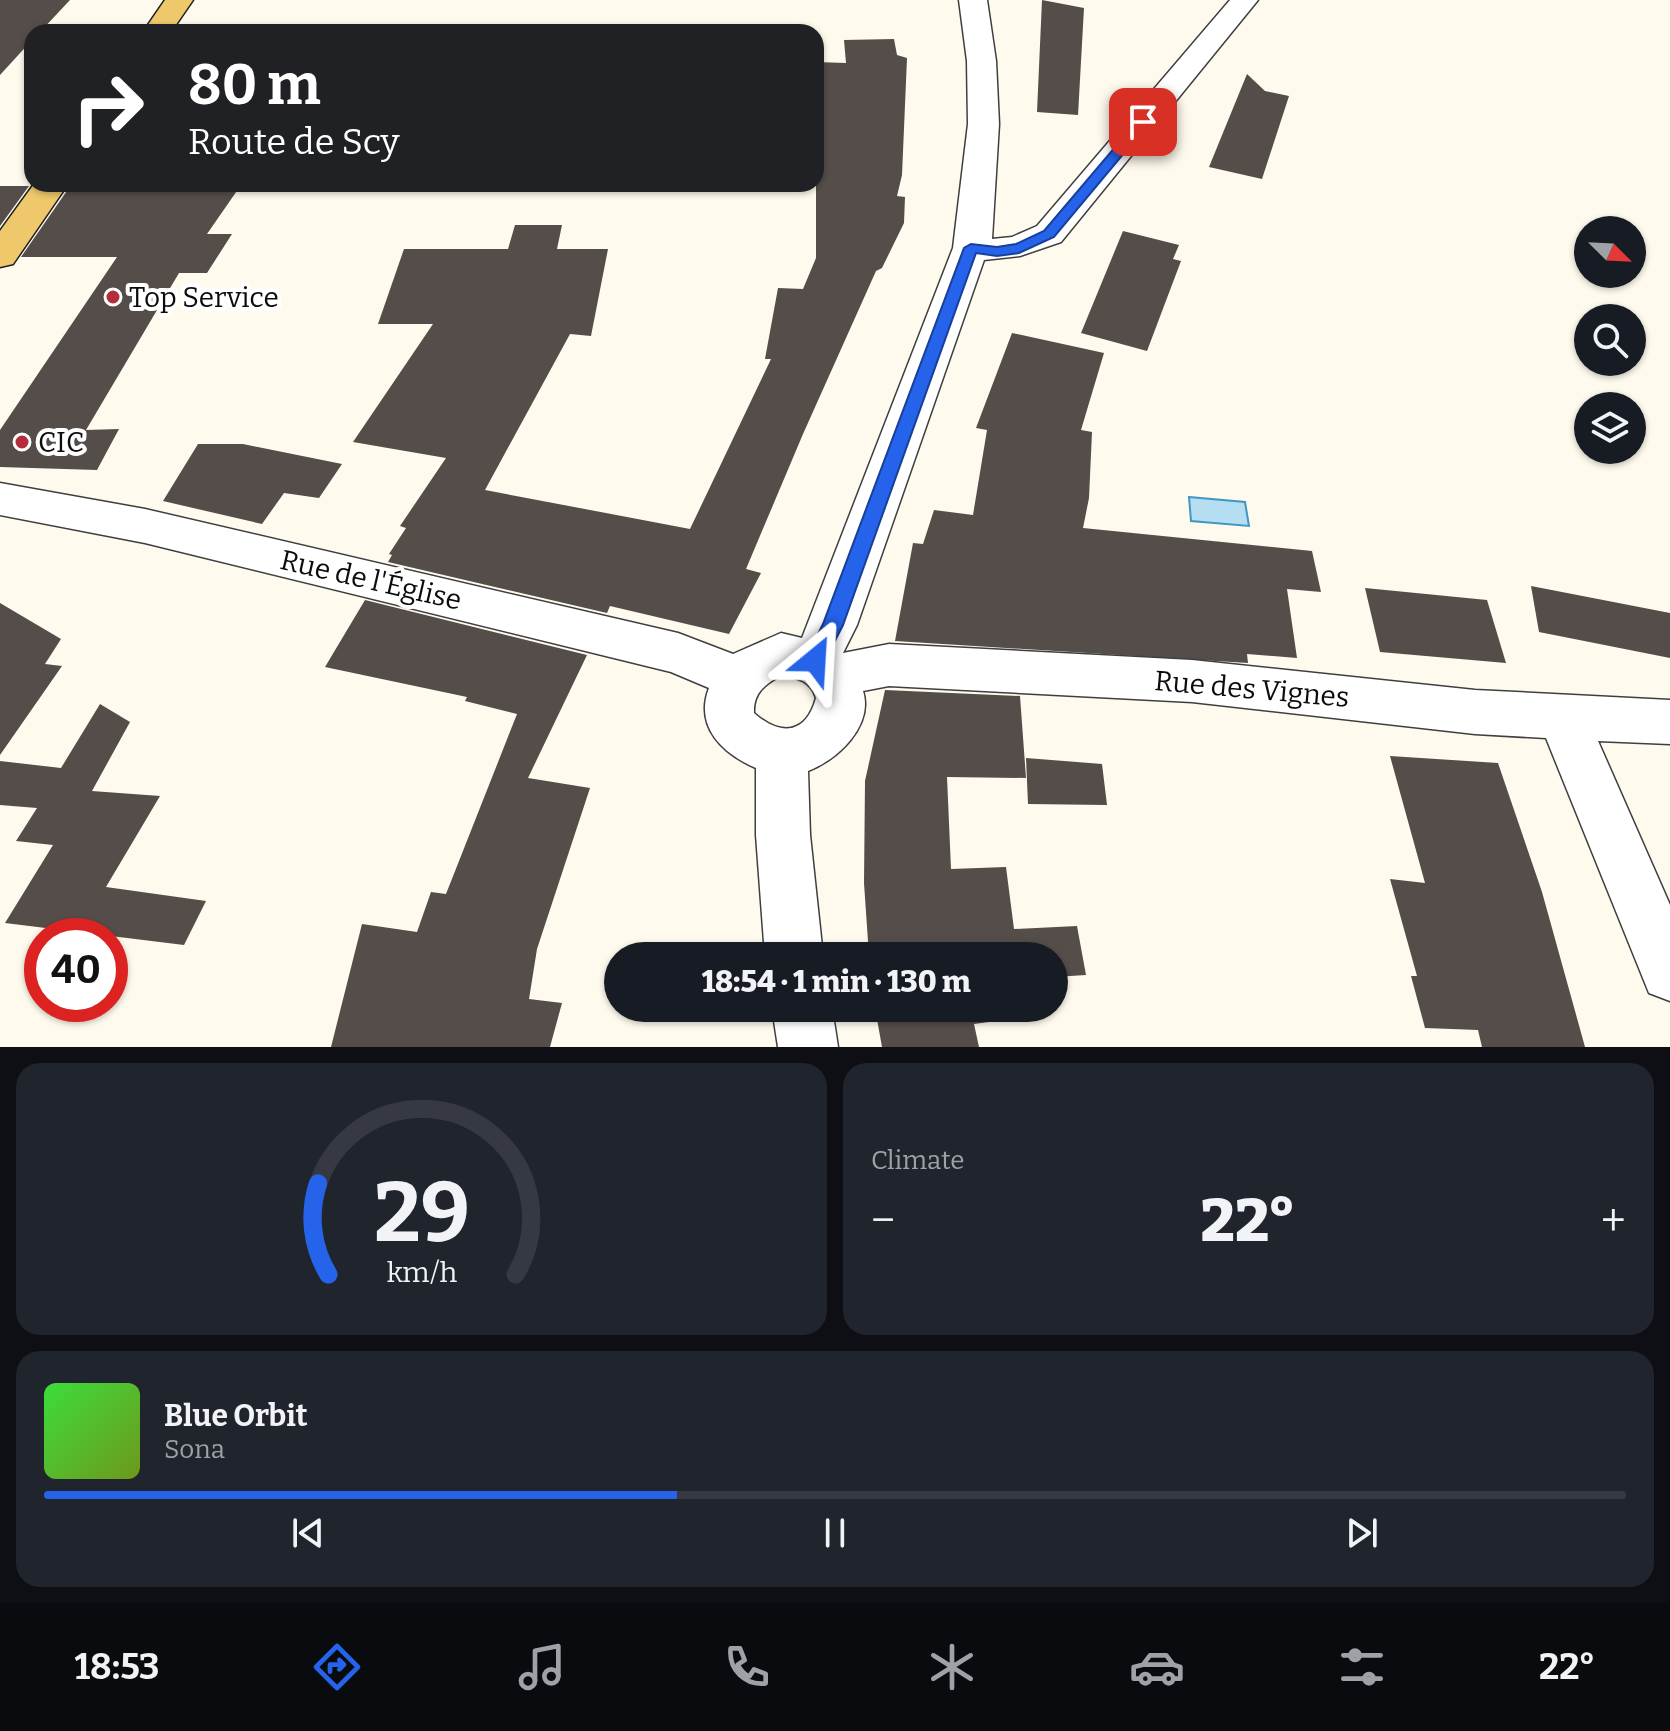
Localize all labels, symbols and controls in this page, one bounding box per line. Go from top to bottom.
text: 80 m [188,52,321,119]
icon: right [56,56,160,160]
pin [1109,88,1177,156]
icon: arrive [1121,100,1165,144]
text: Route de Scy [188,120,400,164]
north arrow [1574,216,1646,288]
map controls [1574,216,1646,464]
place label: Top Service [129,281,279,314]
marker: Top Service [104,288,122,306]
button: search [1574,304,1646,376]
button: layers [1574,392,1646,464]
place label: CIC [38,426,84,459]
marker: CIC [13,433,31,451]
street label: Rue de l'Église [277,542,465,617]
position arrow [773,618,857,702]
street label: Rue des Vignes [1153,664,1351,714]
speed limit sign: 40 [24,918,128,1022]
text: 18:54 · 1 min · 130 m [702,964,970,1000]
text: Climate [871,1145,965,1176]
text: 29 [374,1163,469,1263]
text: 22° [1201,1185,1296,1257]
text: − [871,1194,895,1247]
text: + [1601,1194,1626,1247]
text: km/h [386,1255,457,1290]
text: Blue Orbit [164,1398,308,1434]
text: Sona [164,1434,225,1465]
icon: previous [286,1511,330,1555]
icon: pause [813,1511,857,1555]
icon: next [1340,1511,1384,1555]
icon: directions [309,1639,365,1695]
icon: music [514,1639,570,1695]
icon: phone [719,1639,775,1695]
icon: climate [924,1639,980,1695]
icon: car [1129,1639,1185,1695]
icon: filters [1334,1639,1390,1695]
text: 18:53 [75,1645,160,1689]
text: 22° [1539,1645,1595,1689]

